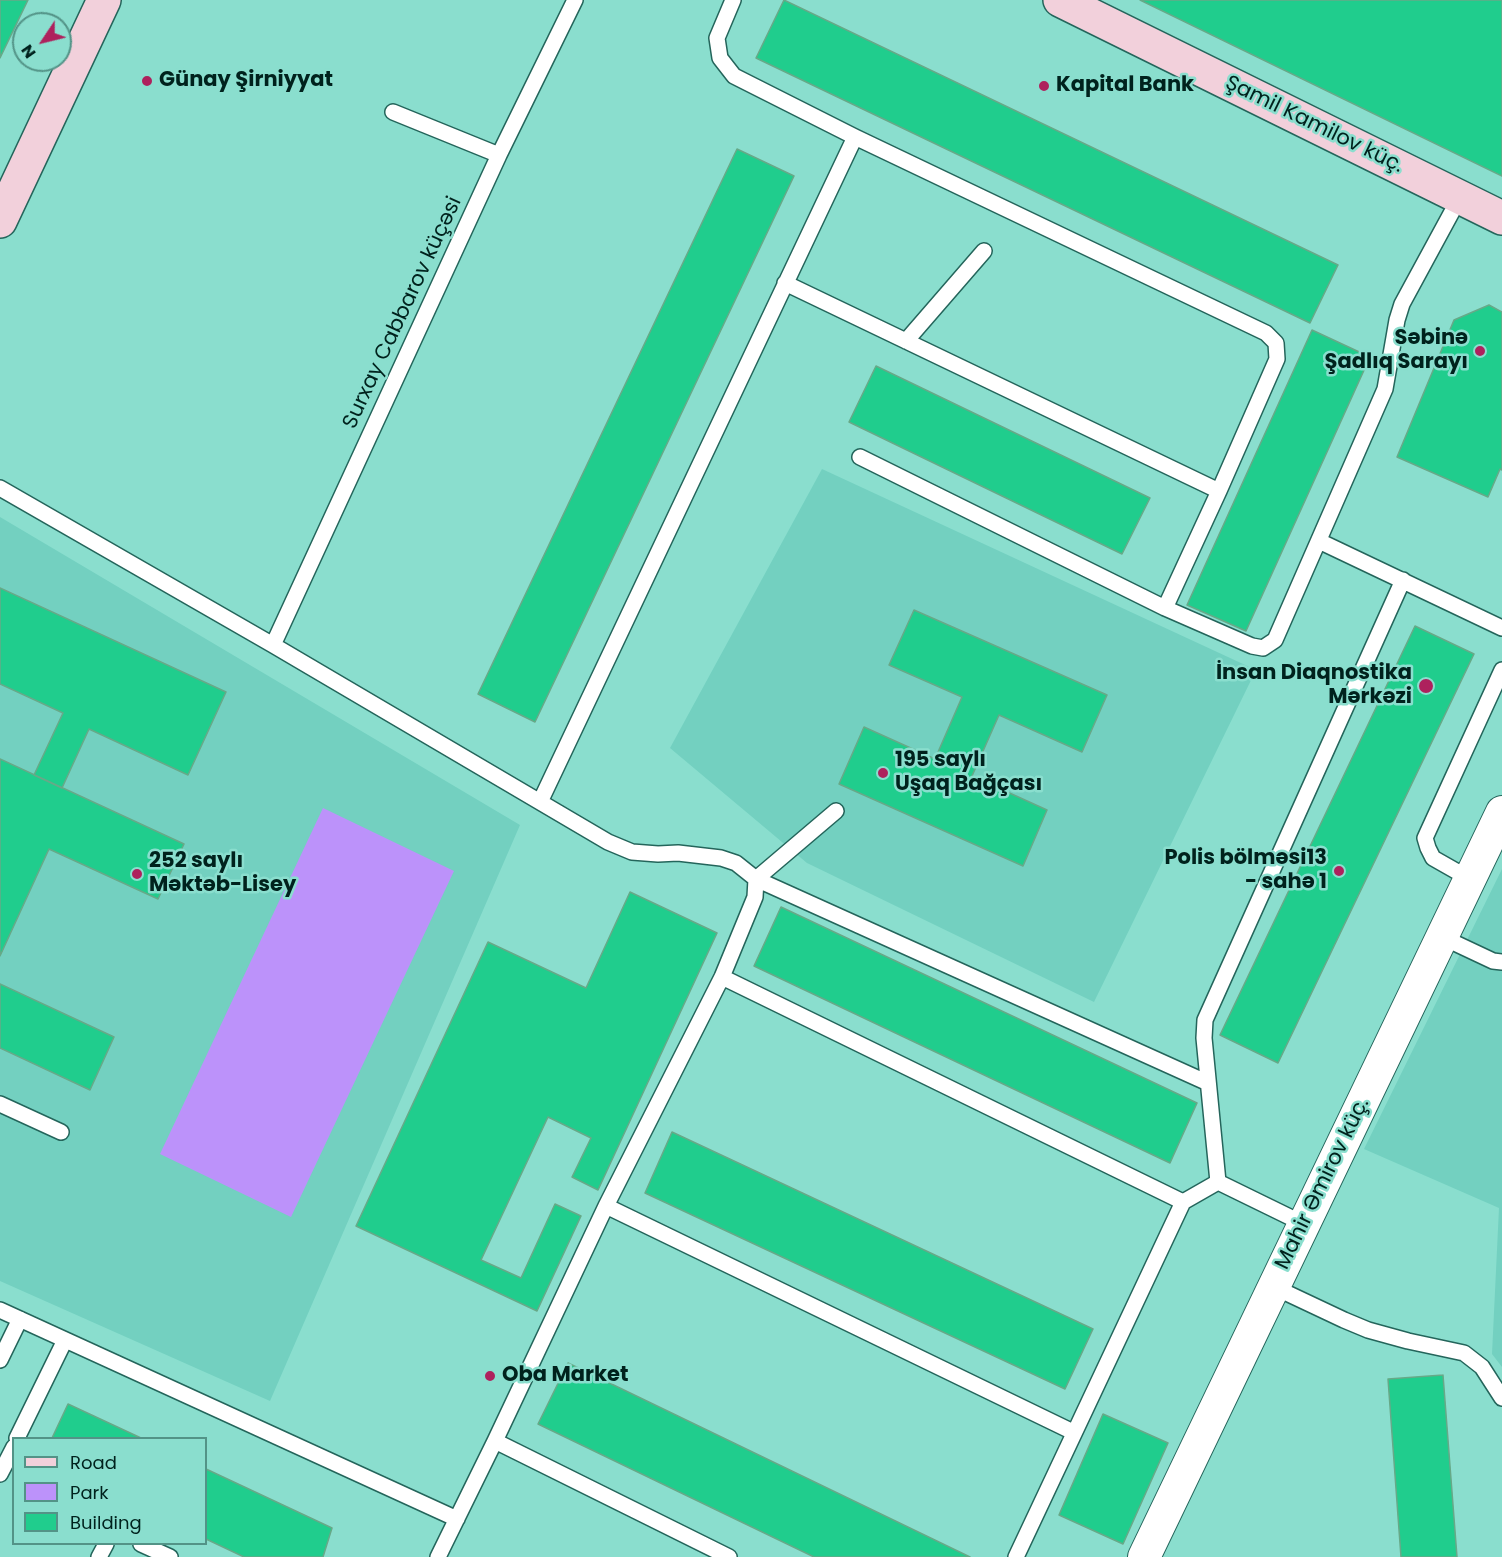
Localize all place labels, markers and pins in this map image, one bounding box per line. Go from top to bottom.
place label: Günay Şirniyyat [159,68,333,94]
place label: Kapital Bank [1056,73,1194,99]
marker: Günay Şirniyyat [140,74,154,88]
marker: Kapital Bank [1037,79,1051,93]
place label: Səbinə Şadlıq Sarayı [1324,326,1468,376]
marker: Səbinə Şadlıq Sarayı [1473,344,1487,358]
place label: İnsan Diaqnostika Mərkəzi [1216,661,1412,711]
marker: İnsan Diaqnostika Mərkəzi [1417,677,1435,695]
place label: 195 saylı Uşaq Bağçası [895,748,1042,798]
marker: 195 saylı Uşaq Bağçası [876,766,890,780]
place label: Polis bölməsi13 - sahə 1 [1164,846,1327,896]
place label: 252 saylı Məktəb-Lisey [149,849,296,899]
marker: Polis bölməsi13 - sahə 1 [1332,864,1346,878]
marker: 252 saylı Məktəb-Lisey [130,867,144,881]
place label: Oba Market [502,1363,628,1389]
marker: Oba Market [483,1369,497,1383]

